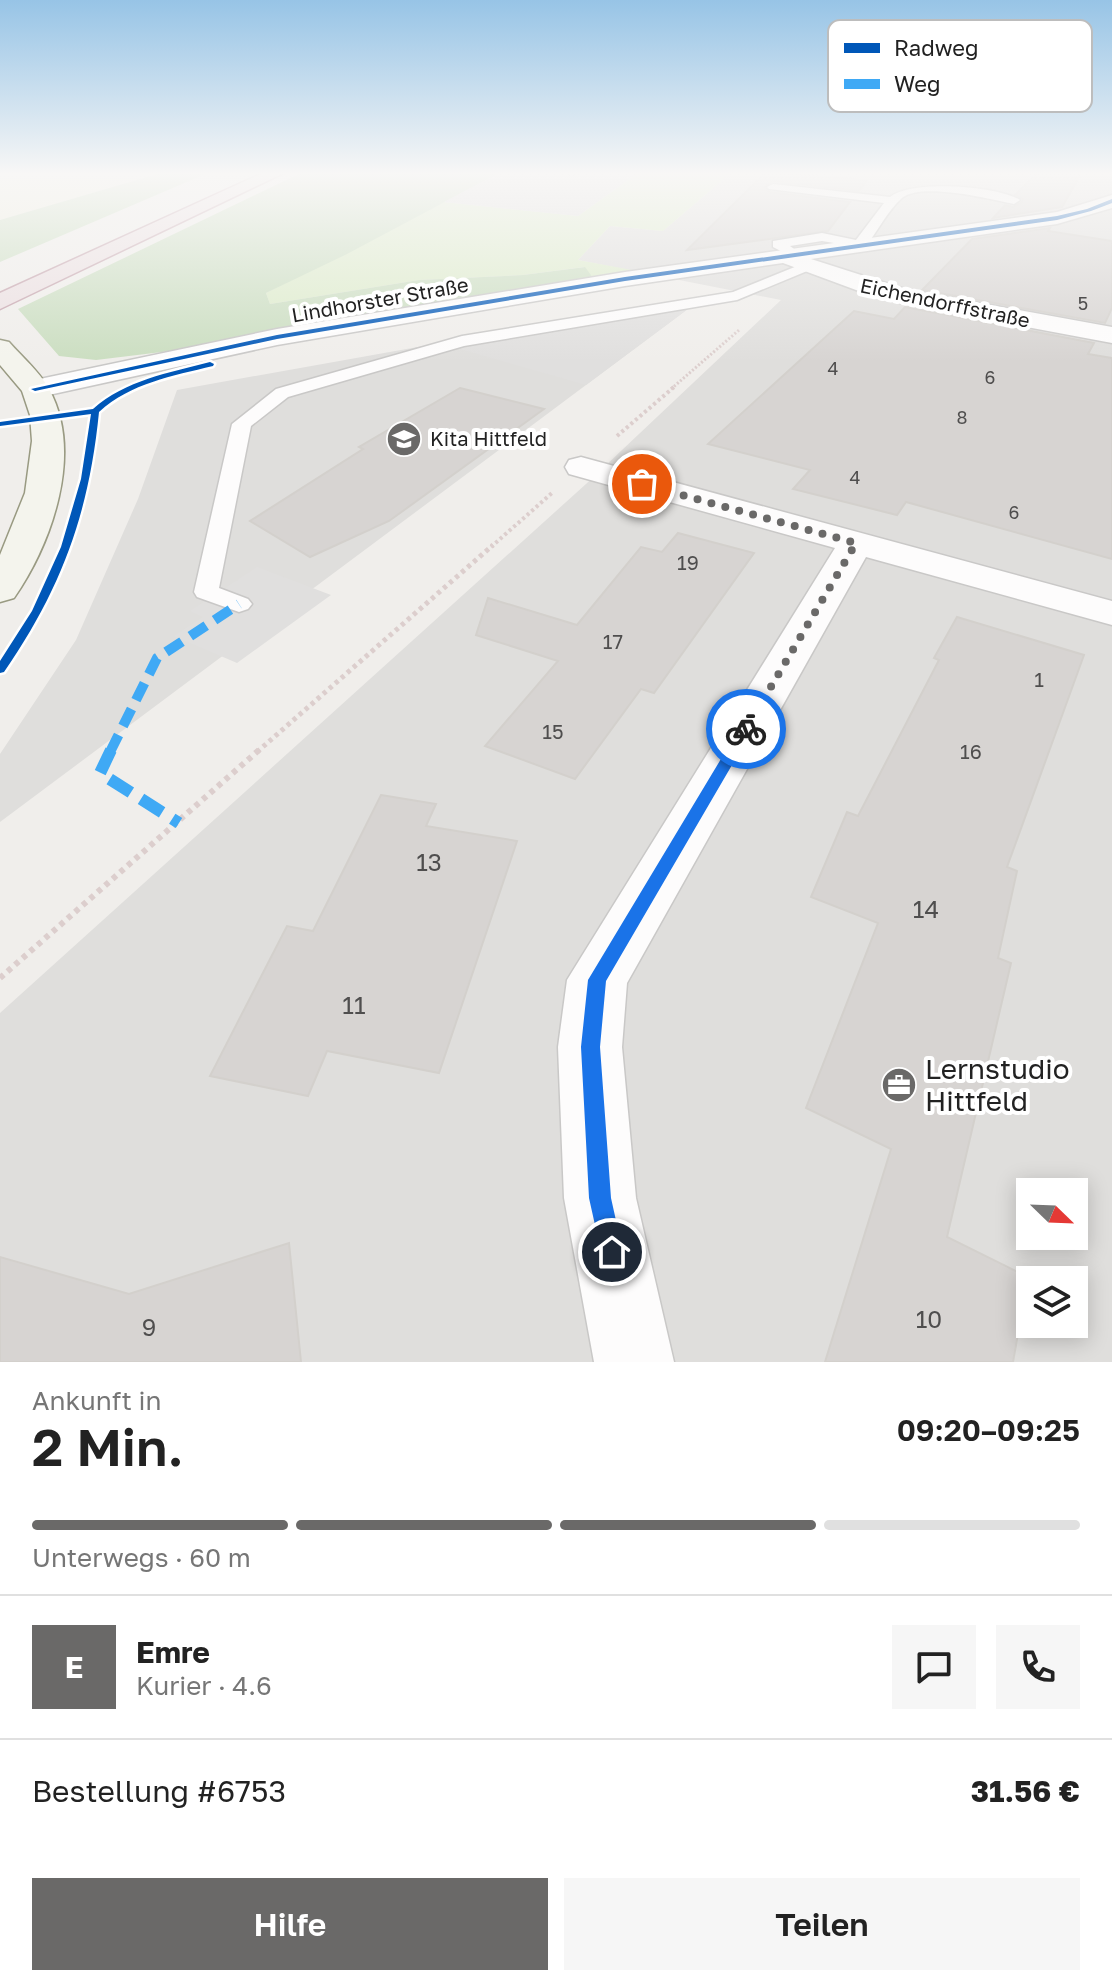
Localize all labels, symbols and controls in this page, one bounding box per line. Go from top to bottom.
legend [828,20,1092,112]
text: Radweg [894,34,979,61]
text: Weg [894,70,941,97]
street label: Lindhorster Straße [290,272,470,326]
street label: Eichendorffstraße [858,272,1032,332]
house number: 5 [1078,292,1088,314]
house number: 4 [828,357,839,379]
house number: 6 [985,366,995,388]
house number: 8 [957,406,967,428]
school or university icon: Kita Hittfeld [385,420,423,458]
place label: Kita Hittfeld [430,426,547,450]
pin [608,450,676,518]
icon: bag [620,462,664,506]
house number: 4 [850,466,861,488]
house number: 6 [1009,501,1019,523]
house number: 19 [677,550,699,574]
house number: 17 [603,629,623,653]
house number: 1 [1034,667,1044,691]
courier [706,689,786,769]
icon: bike [724,707,768,751]
house number: 15 [542,719,564,743]
house number: 16 [960,739,982,763]
house number: 13 [416,847,442,876]
house number: 14 [913,894,939,923]
house number: 11 [342,990,366,1019]
place label: Lernstudio Hittfeld [925,1052,1070,1117]
office icon: Lernstudio Hittfeld [880,1066,918,1104]
north arrow [1016,1178,1088,1250]
map controls [1016,1178,1088,1338]
pin [578,1218,646,1286]
icon: home [590,1230,634,1274]
button: layers [1016,1266,1088,1338]
house number: 10 [916,1304,942,1333]
house number: 9 [142,1312,156,1341]
text: Ankunft in [32,1385,161,1416]
text: 09:20–09:25 [897,1412,1080,1448]
text: 2 Min. [32,1415,184,1477]
text: Unterwegs · 60 m [32,1542,251,1573]
button: chat [892,1625,976,1709]
button: phone [996,1625,1080,1709]
text: Emre [136,1634,210,1670]
text: E [65,1649,83,1685]
text: Kurier · 4.6 [136,1670,272,1701]
text: Bestellung #6753 [32,1773,286,1809]
text: 31.56 € [971,1773,1080,1809]
button: Hilfe [32,1878,548,1970]
button: Teilen [564,1878,1080,1970]

